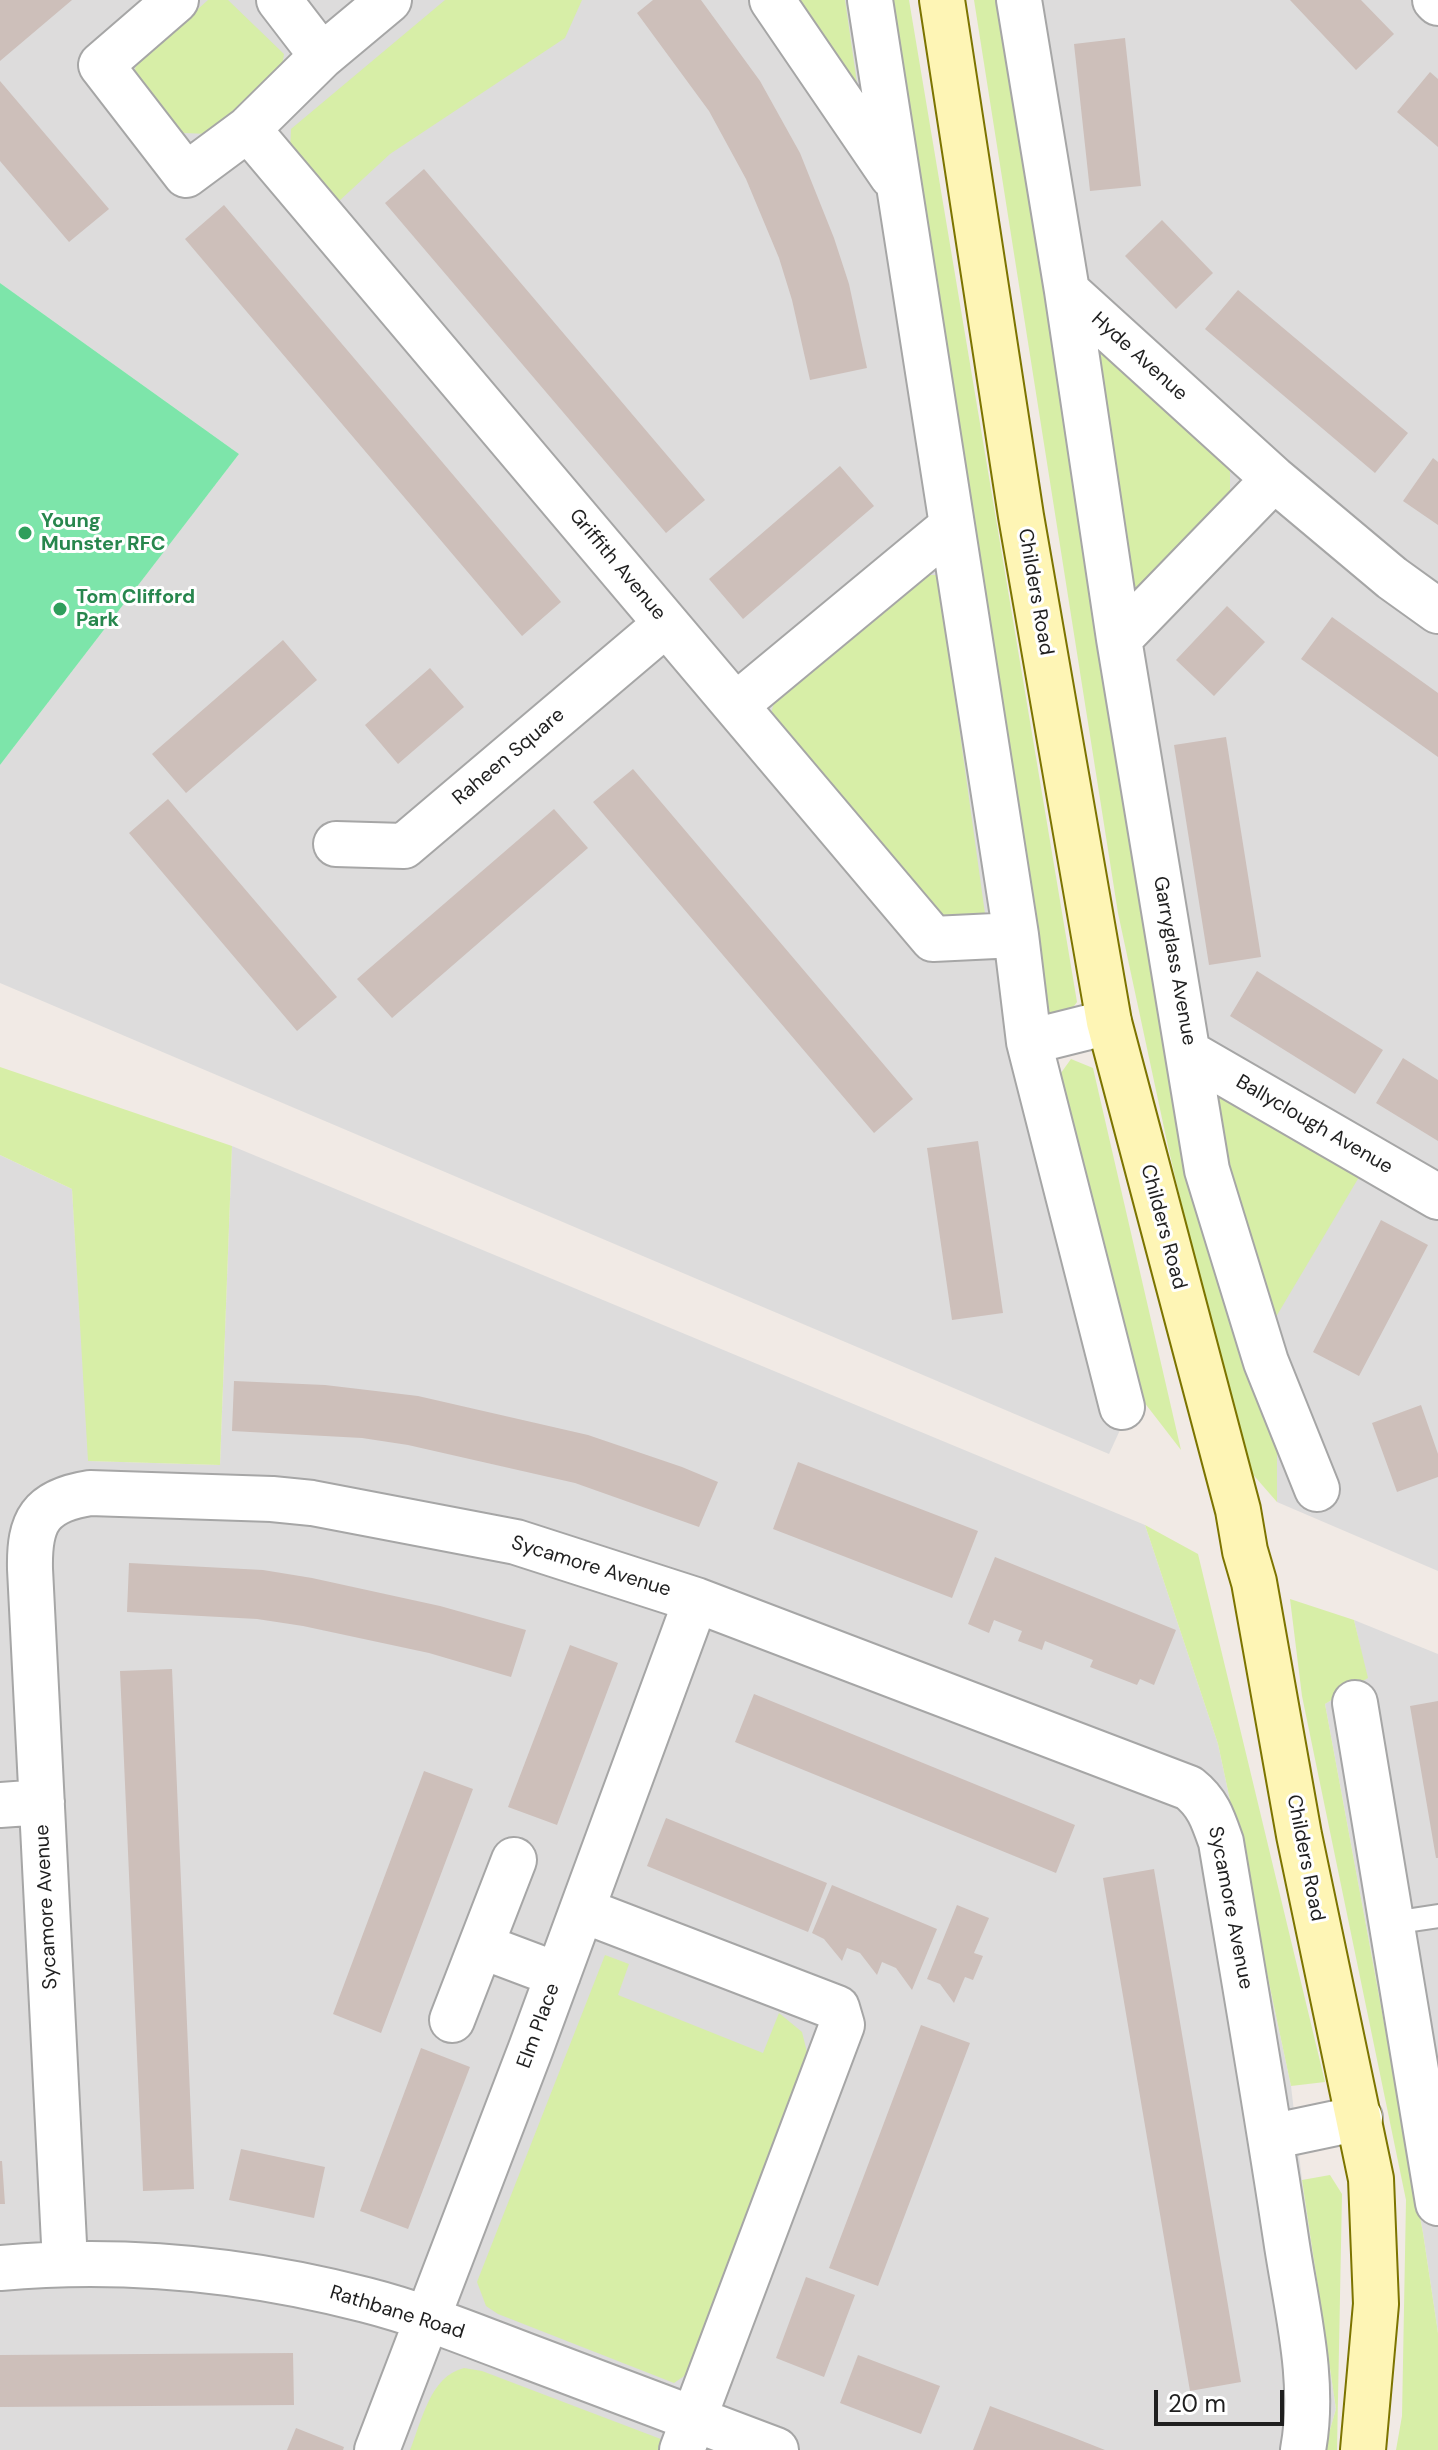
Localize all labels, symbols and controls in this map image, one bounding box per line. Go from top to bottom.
street label: Hyde Avenue [1086,308,1192,406]
street label: Griffith Avenue [563,504,671,626]
place label: Young Munster RFC [41,510,166,557]
marker: Young Munster RFC [16,524,34,542]
street label: Childers Road [1012,527,1058,657]
place label: Tom Clifford Park [76,586,195,633]
marker: Tom Clifford Park [51,600,69,618]
street label: Raheen Square [448,703,570,811]
street label: Garryglass Avenue [1147,875,1201,1047]
street label: Ballyclough Avenue [1231,1070,1397,1180]
street label: Childers Road [1135,1162,1191,1292]
street label: Sycamore Avenue [508,1531,674,1603]
street label: Childers Road [1281,1793,1329,1923]
street label: Sycamore Avenue [31,1824,63,1990]
street label: Sycamore Avenue [1202,1825,1258,1991]
street label: Elm Place [513,1980,565,2072]
street label: Rathbane Road [327,2281,467,2345]
scale bar [1158,2374,1288,2424]
text: 20 m [1168,2388,1226,2419]

